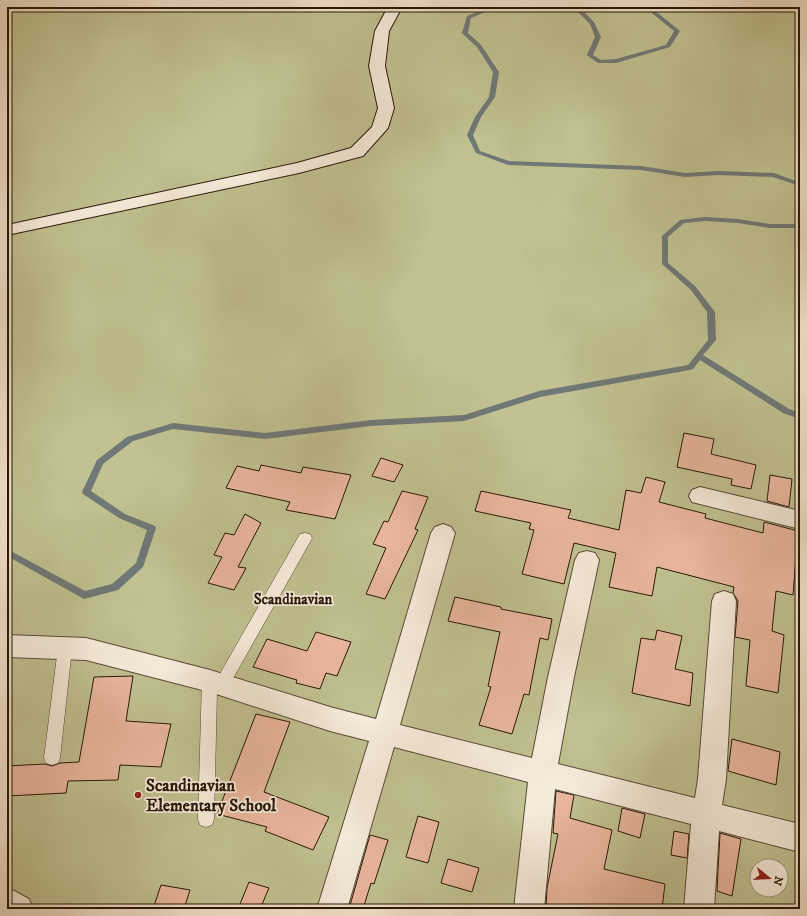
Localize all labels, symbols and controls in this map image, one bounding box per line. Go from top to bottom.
district label: Scandinavian [254,590,333,609]
place label: Scandinavian Elementary School [146,775,277,817]
marker: Scandinavian Elementary School [133,790,143,800]
north arrow [749,858,789,898]
text: N [770,874,786,887]

